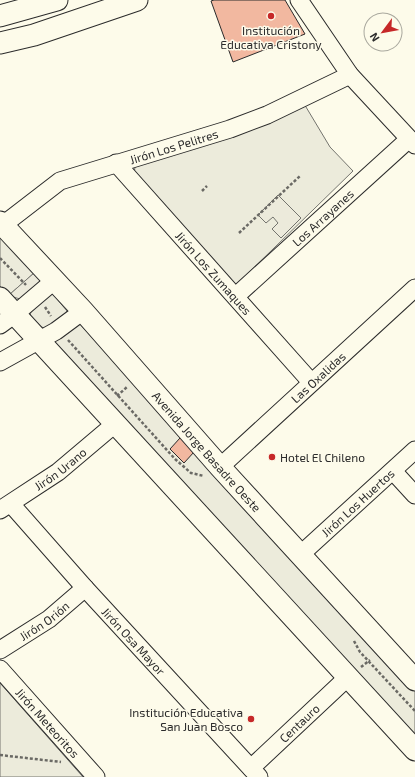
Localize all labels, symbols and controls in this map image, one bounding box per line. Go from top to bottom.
marker: Institución Educativa Cristony [266,11,276,21]
north arrow [363,12,403,52]
place label: Institución Educativa Cristony [220,23,322,51]
text: N [366,31,382,44]
street label: Jirón Los Pelitres [128,126,220,166]
street label: Los Arrayanes [289,186,356,249]
street label: Jirón Los Zumaques [173,228,255,317]
street label: Las Oxalidas [288,349,348,405]
street label: Avenida Jorge Basadre Oeste [150,388,264,514]
street label: Jirón Urano [32,444,89,493]
place label: Hotel El Chileno [280,450,365,464]
marker: Hotel El Chileno [267,452,277,462]
street label: Jirón Los Huertos [318,466,397,539]
street label: Jirón Orión [17,598,72,643]
street label: Jirón Osa Mayor [99,604,168,678]
street label: Jirón Meteoritos [13,685,82,760]
street label: Centauro [276,701,322,745]
place label: Institución Educativa San Juan Bosco [129,705,243,733]
marker: Institución Educativa San Juan Bosco [246,714,256,724]

